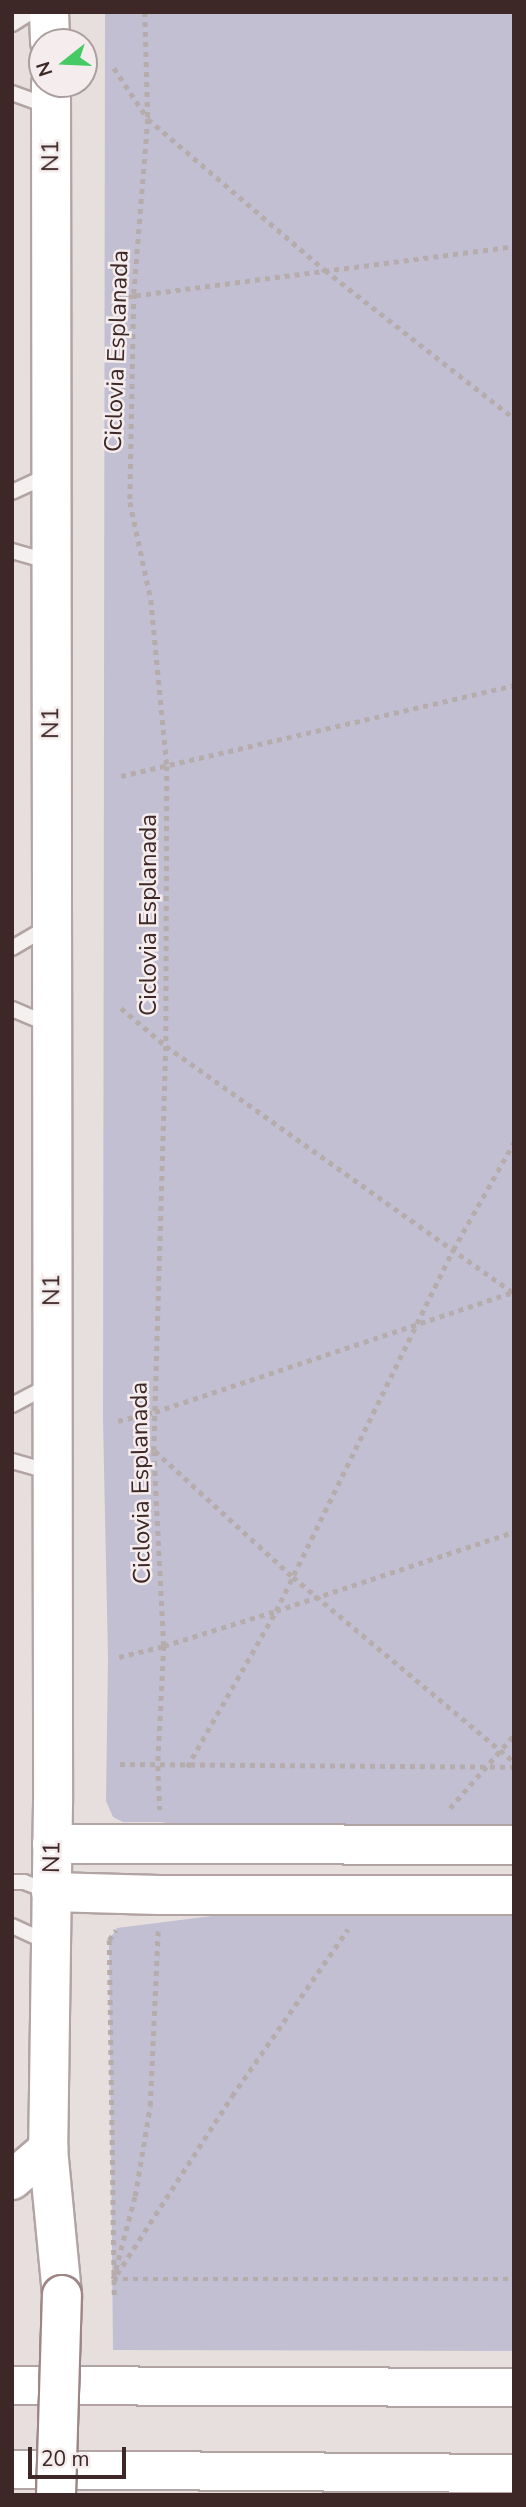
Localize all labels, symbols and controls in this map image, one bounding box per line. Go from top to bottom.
north arrow [28,28,98,98]
text: N [30,58,59,80]
street label: N1 [37,140,65,172]
street label: Ciclovia Esplanada [99,250,135,452]
street label: N1 [37,707,65,739]
street label: Ciclovia Esplanada [135,814,163,1016]
street label: N1 [38,1274,66,1306]
street label: Ciclovia Esplanada [125,1382,157,1584]
street label: N1 [37,1841,67,1873]
scale bar [32,2434,130,2478]
text: 20 m [41,2445,90,2473]

